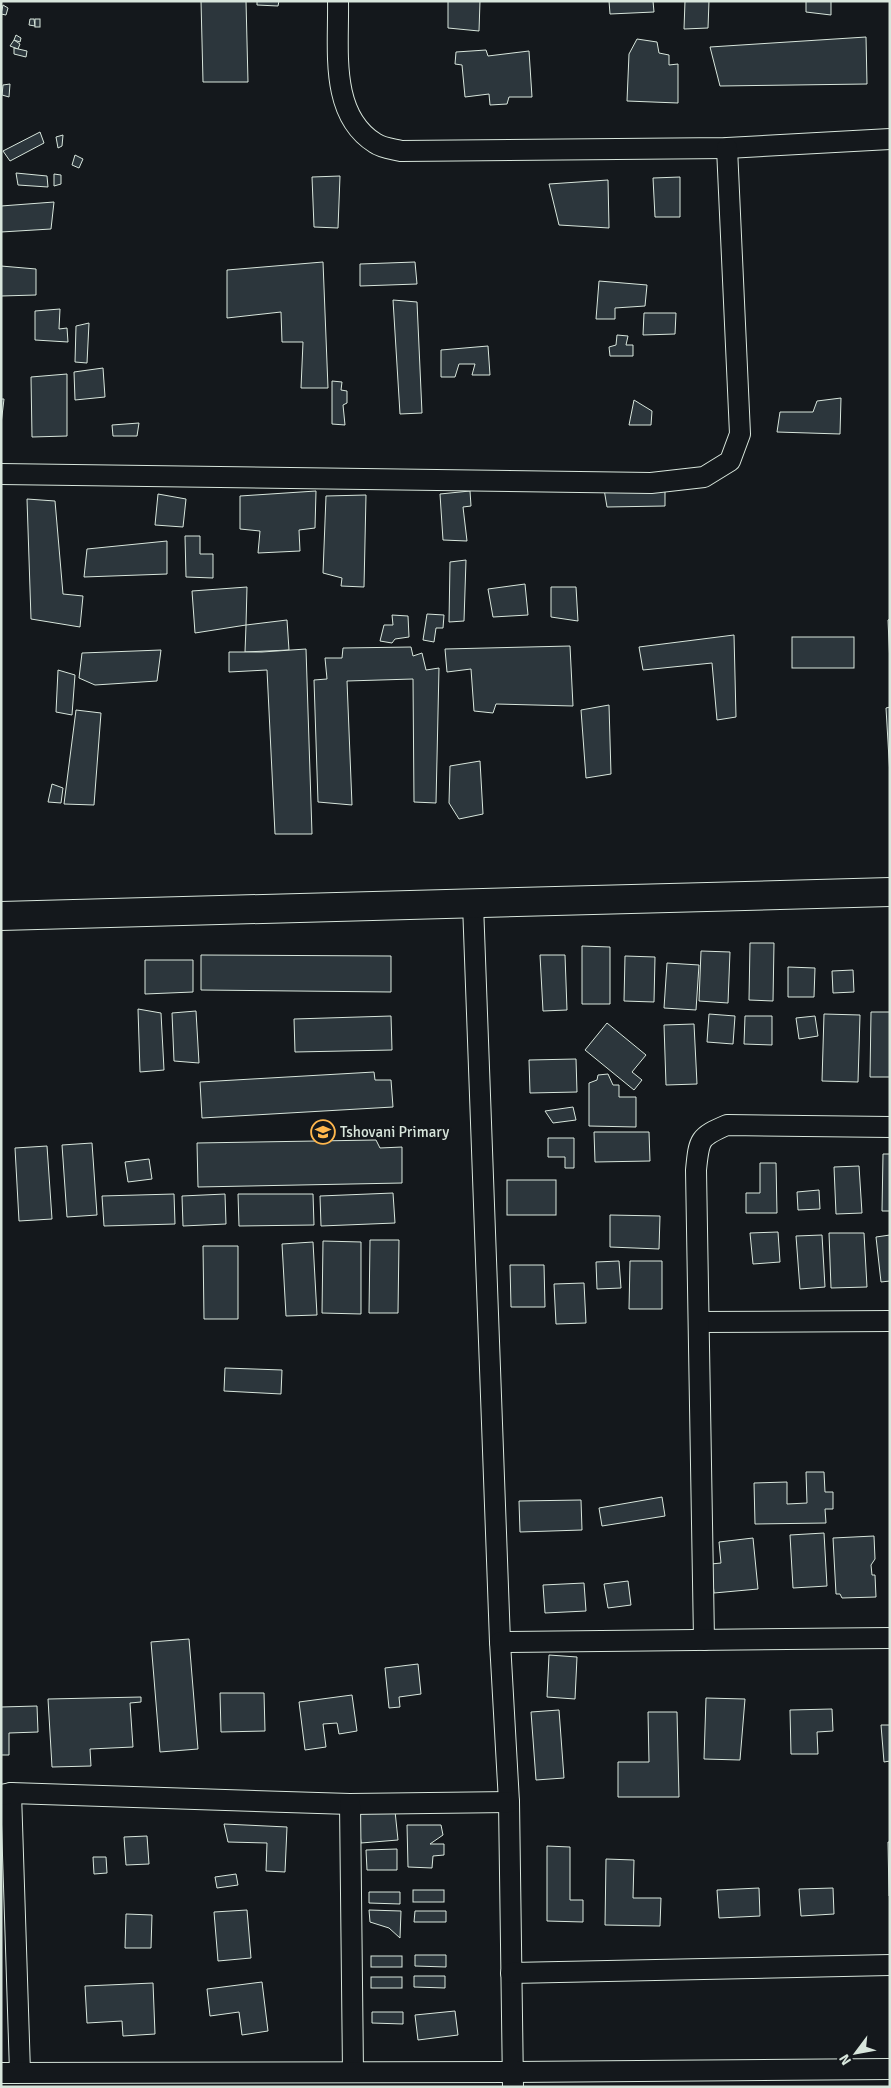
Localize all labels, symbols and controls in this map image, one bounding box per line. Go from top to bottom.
school or university icon: Tshovani Primary [310,1119,336,1145]
place label: Tshovani Primary [340,1123,449,1141]
north arrow [831,2028,881,2078]
text: N [836,2051,855,2068]

